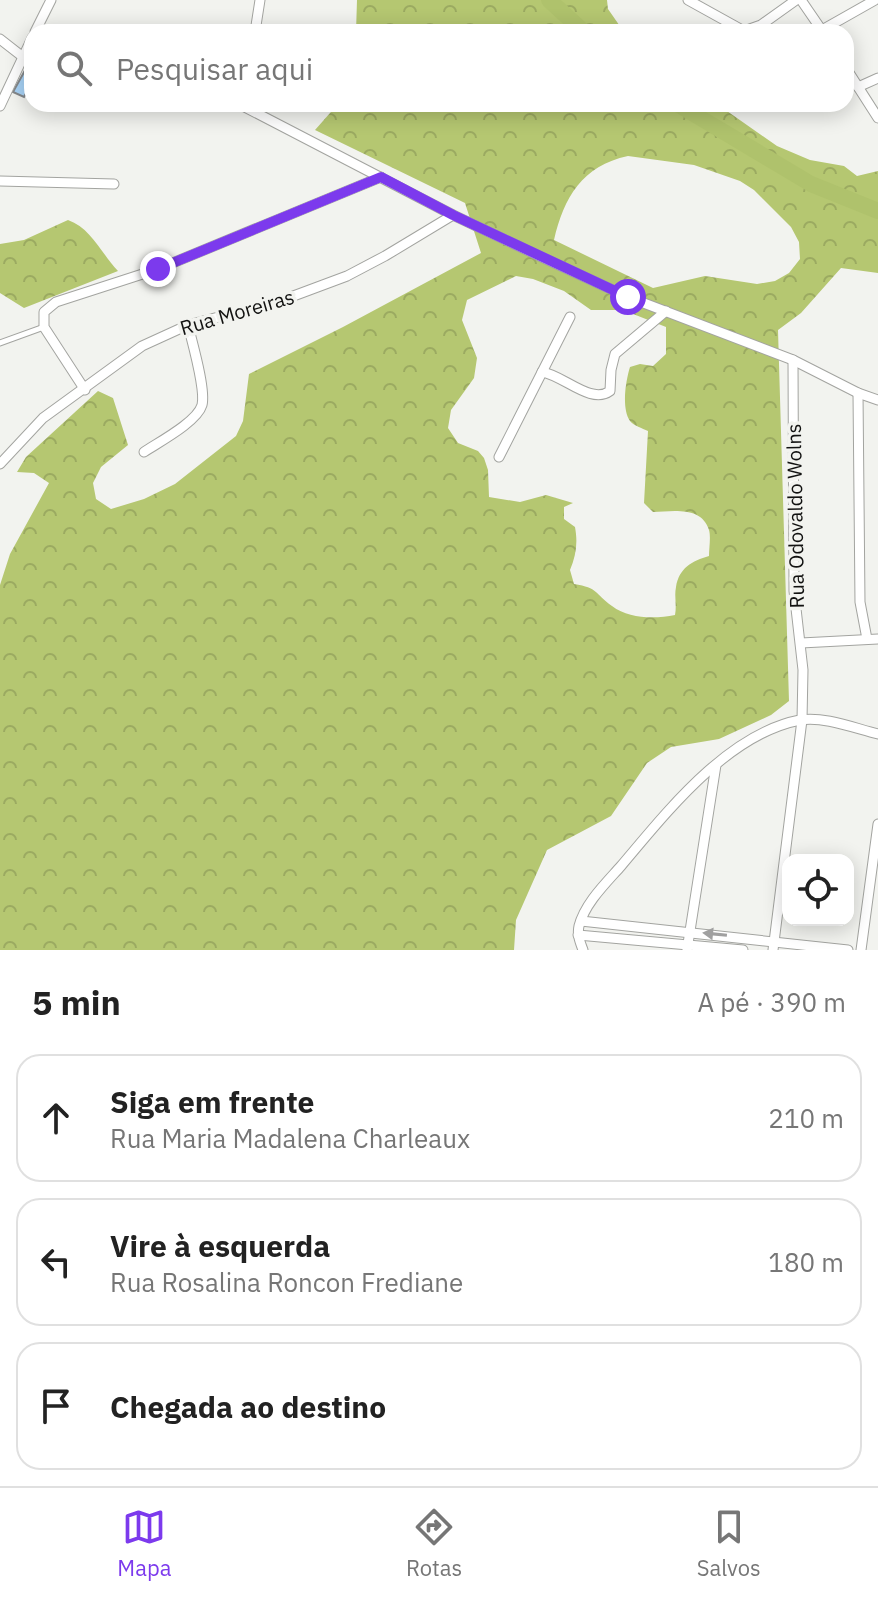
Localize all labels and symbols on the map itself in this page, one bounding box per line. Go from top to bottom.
route end [140,251,176,287]
route start [610,279,646,315]
street label: Rua Moreiras [177,283,297,341]
street label: Rua Odovaldo Wolns [780,423,810,609]
one-way arrow [702,927,727,940]

